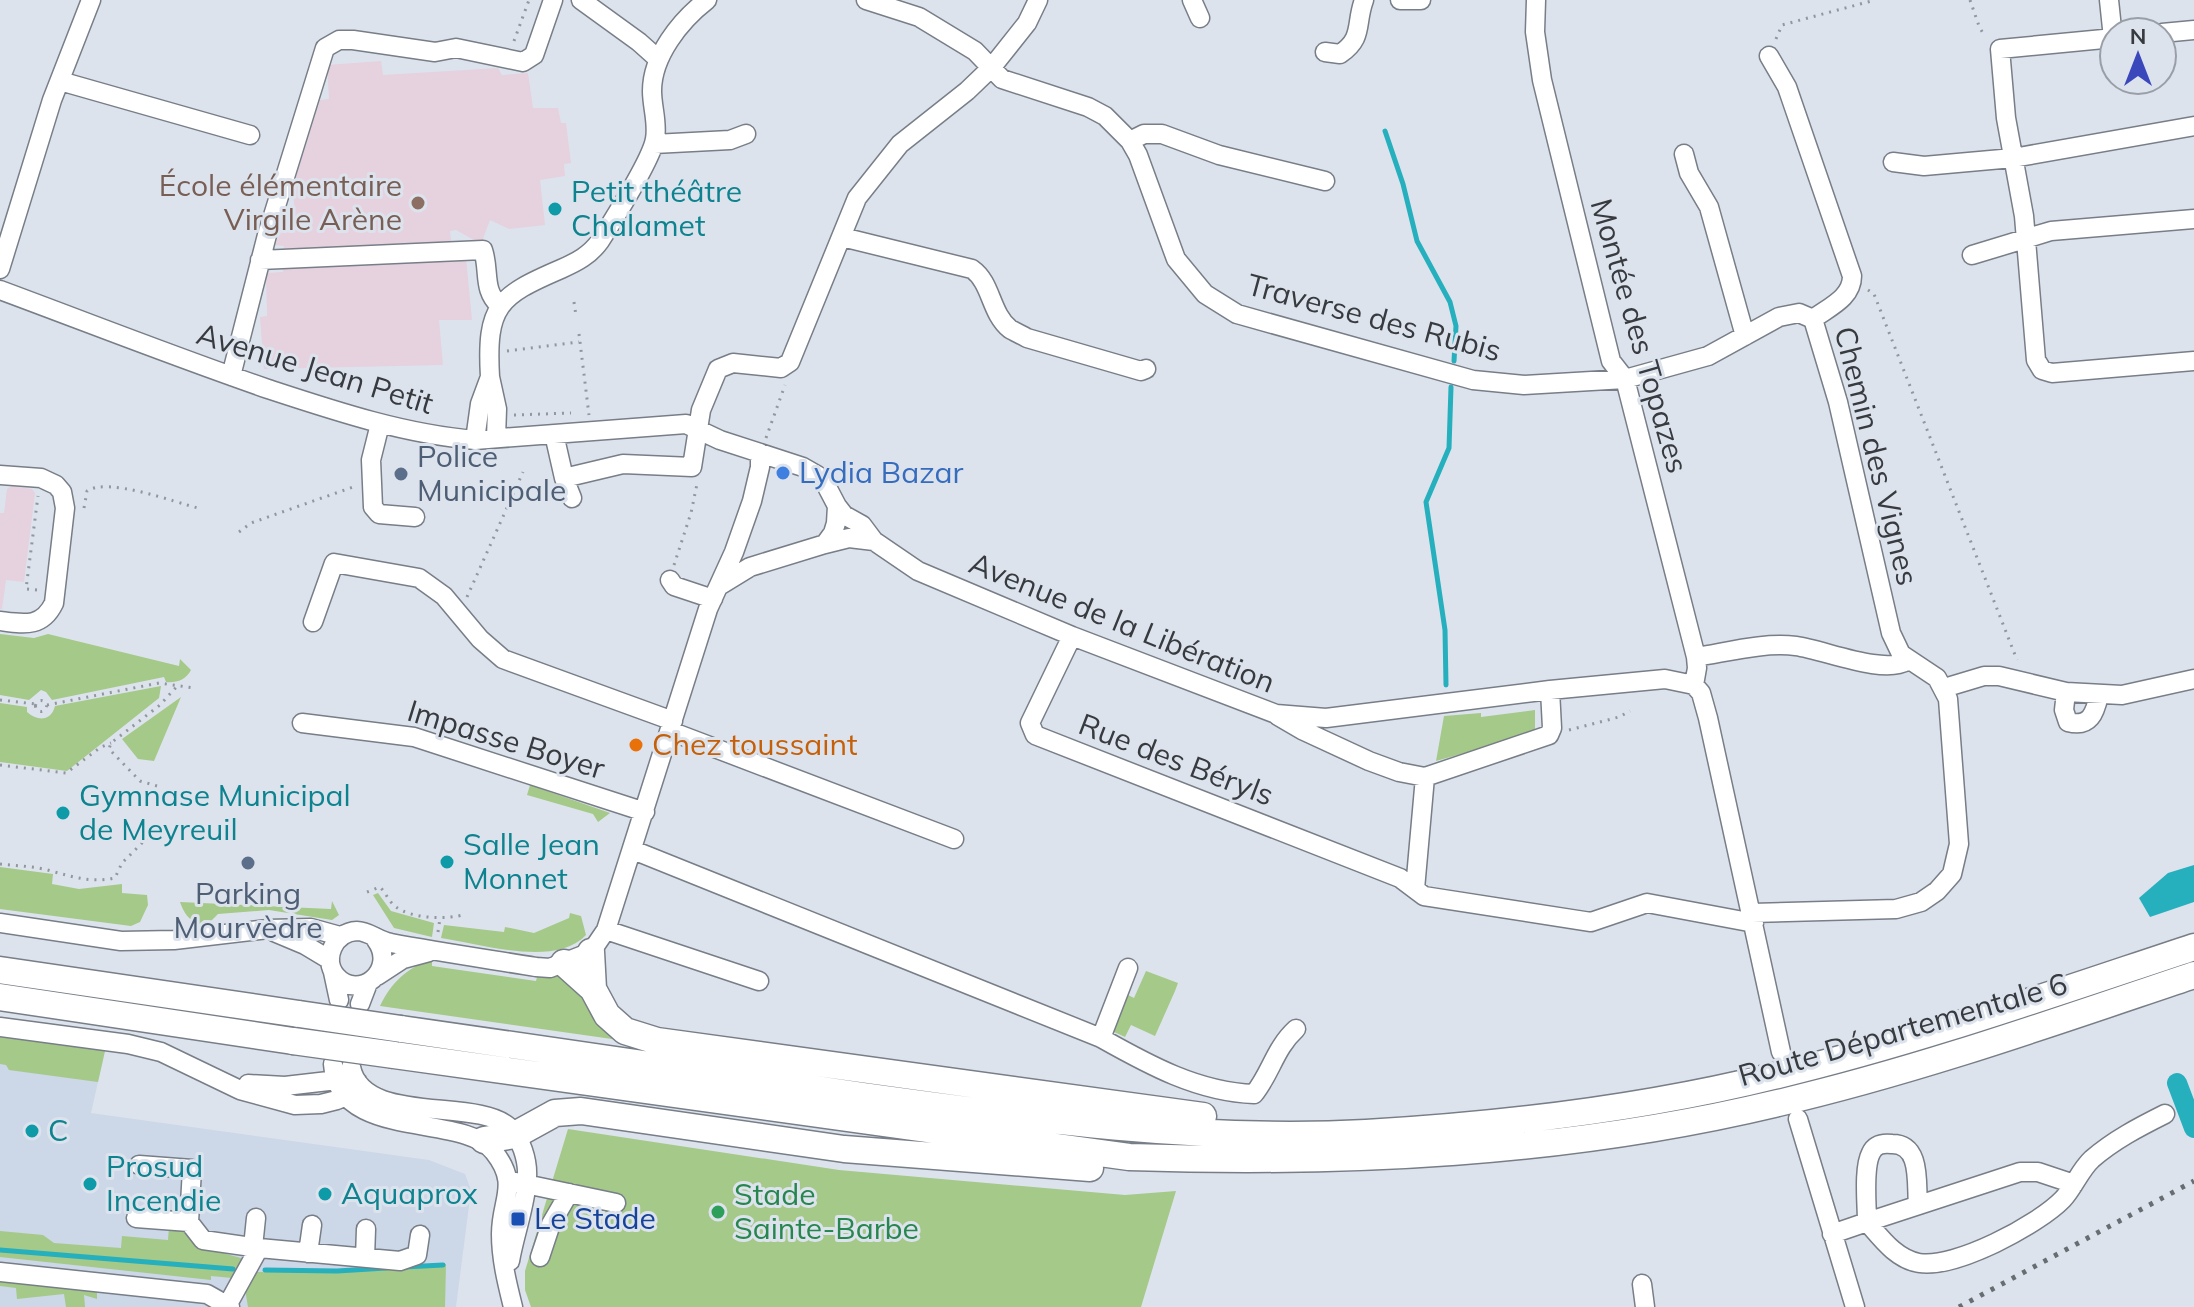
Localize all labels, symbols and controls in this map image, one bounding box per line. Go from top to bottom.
north arrow [2098,16,2178,96]
text: N [2130,22,2146,50]
place label: École élémentaire Virgile Arène [159,166,402,238]
place label: Petit théâtre Chalamet [571,172,742,244]
marker: École élémentaire Virgile Arène [409,194,427,212]
street label: Montée des Topazes [1583,194,1697,477]
marker: Petit théâtre Chalamet [546,200,564,218]
street label: Traverse des Rubis [1243,265,1505,369]
street label: Avenue Jean Petit [192,314,438,422]
street label: Chemin des Vignes [1826,322,1927,589]
place label: Police Municipale [417,437,566,509]
place label: Lydia Bazar [799,453,964,491]
marker: Lydia Bazar [774,464,792,482]
marker: Police Municipale [392,465,410,483]
street label: Avenue de la Libération [964,543,1281,701]
street label: Impasse Boyer [403,691,610,787]
street label: Rue des Béryls [1074,704,1279,814]
place label: Chez toussaint [652,725,858,763]
marker: Chez toussaint [627,736,645,754]
place label: Gymnase Municipal de Meyreuil [79,776,351,848]
marker: Gymnase Municipal de Meyreuil [54,804,72,822]
place label: Salle Jean Monnet [463,825,600,897]
marker: Salle Jean Monnet [438,853,456,871]
marker: Parking Mourvèdre [239,854,257,872]
place label: Parking Mourvèdre [173,874,323,946]
street label: Route Départementale 6 [1734,964,2072,1094]
place label: C [48,1111,69,1149]
marker: C [23,1122,41,1140]
place label: Prosud Incendie [106,1147,221,1219]
place label: Aquaprox [341,1174,478,1212]
marker: Prosud Incendie [81,1175,99,1193]
place label: Stade Sainte-Barbe [734,1175,919,1247]
marker: Aquaprox [316,1185,334,1203]
place label: Le Stade [534,1199,656,1237]
marker: Stade Sainte-Barbe [709,1203,727,1221]
marker: Le Stade [509,1210,527,1228]

